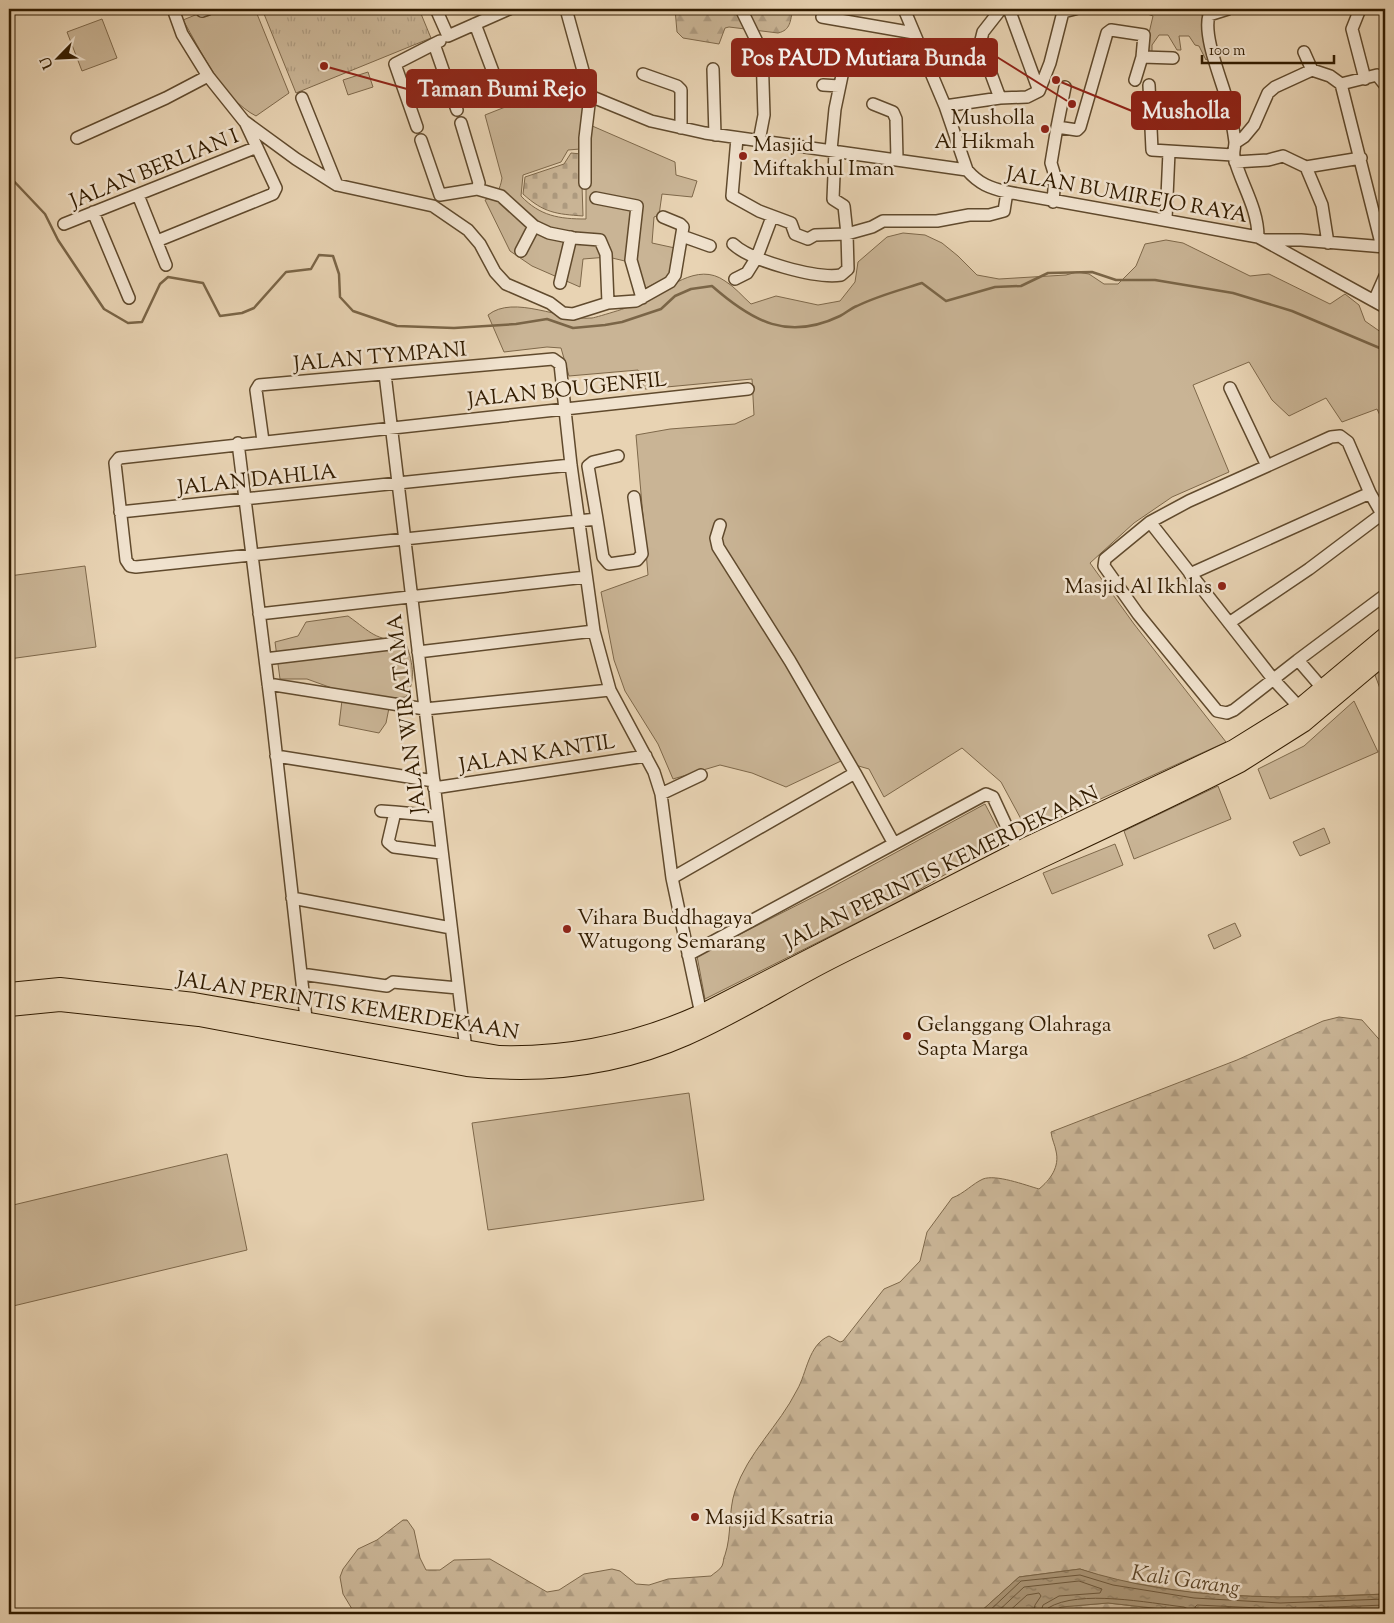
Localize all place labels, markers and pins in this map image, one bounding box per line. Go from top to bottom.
callout: Pos PAUD Mutiara Bunda [732,39,997,76]
callout: Taman Bumi Rejo [407,70,596,107]
callout: Musholla [1132,92,1240,129]
place label: Musholla Al Hikmah [934,104,1035,158]
marker: Musholla Al Hikmah [1039,123,1051,135]
place label: Masjid Miftakhul Iman [753,131,895,185]
marker: Masjid Miftakhul Iman [737,150,749,162]
place label: Masjid Al Ikhlas [1064,573,1212,603]
marker: Masjid Al Ikhlas [1216,580,1228,592]
place label: Vihara Buddhagaya Watugong Semarang [577,904,765,958]
marker: Vihara Buddhagaya Watugong Semarang [561,923,573,935]
place label: Gelanggang Olahraga Sapta Marga [917,1011,1112,1065]
marker: Gelanggang Olahraga Sapta Marga [901,1030,913,1042]
place label: Masjid Ksatria [705,1504,834,1534]
marker: Masjid Ksatria [689,1511,701,1523]

